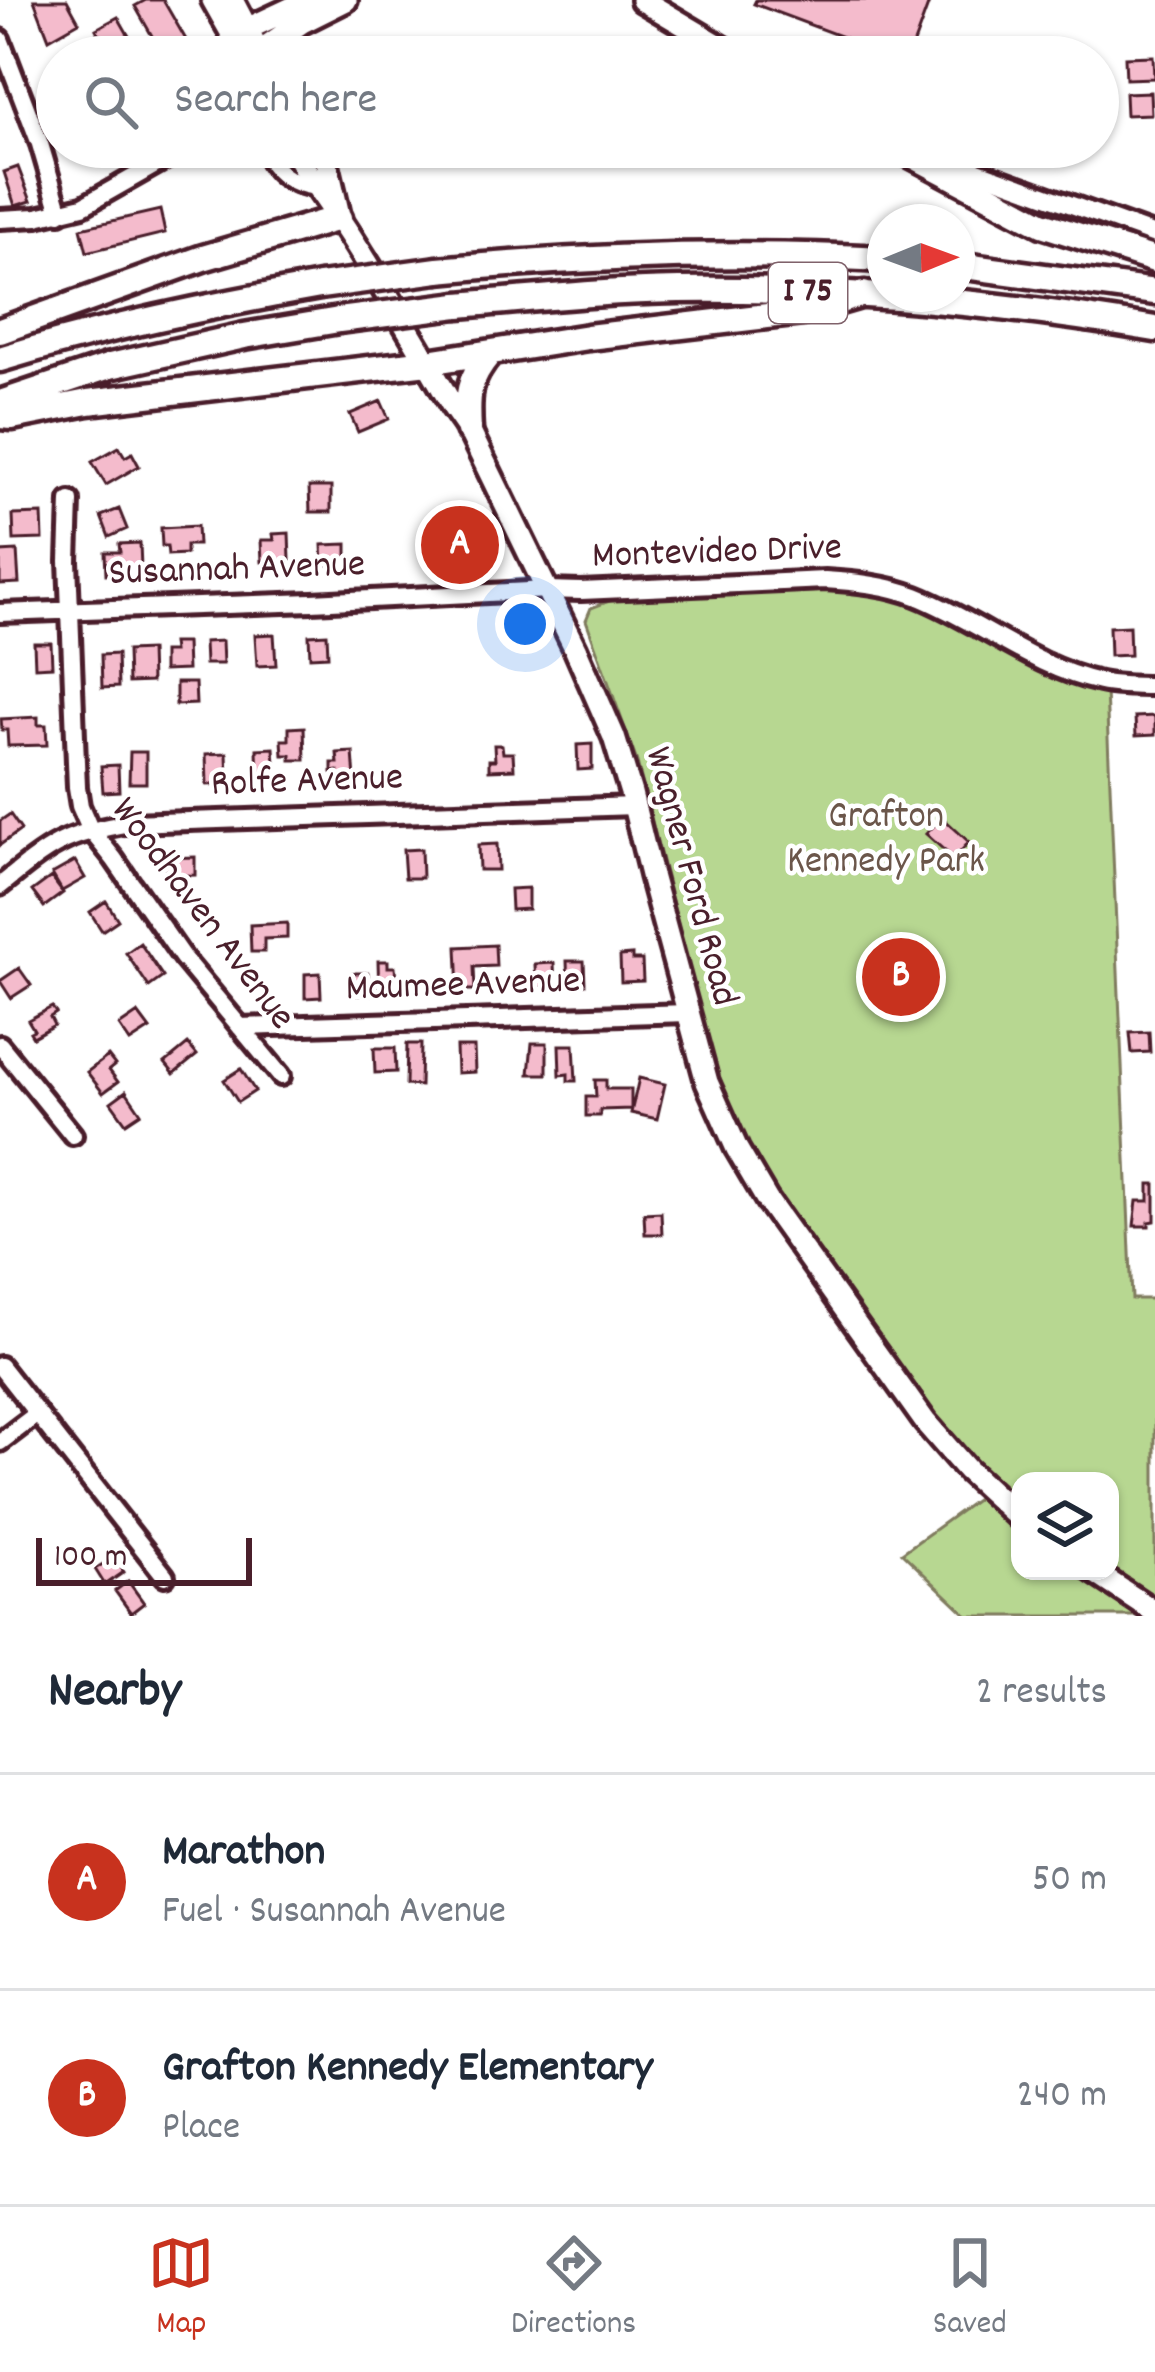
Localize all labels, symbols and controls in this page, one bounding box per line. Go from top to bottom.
search box [36,36,1119,168]
icon: search [78,69,144,135]
text: Search here [174,70,377,134]
north arrow [867,204,975,312]
road number: I 75 [769,263,847,323]
pin: A [421,500,499,590]
street label: Montevideo Drive [591,522,843,586]
street label: Susannah Avenue [108,539,366,603]
your location [495,594,555,654]
street label: Wagner Ford Road [628,742,750,1012]
street label: Rolfe Avenue [210,752,404,814]
street label: Woodhaven Avenue [95,787,307,1043]
park label: Grafton Kennedy Park [787,791,985,891]
pin: B [862,932,940,1022]
street label: Maumee Avenue [345,955,581,1019]
map controls [1011,1472,1119,1580]
button: layers [1011,1472,1119,1580]
scale bar [36,1532,252,1585]
text: 100 m [54,1535,127,1582]
text: Nearby [48,1658,181,1730]
text: 2 results [976,1667,1107,1722]
text: Marathon [162,1822,325,1886]
text: A [76,1854,98,1909]
text: 50 m [1032,1854,1107,1909]
text: Fuel · Susannah Avenue [162,1886,506,1941]
text: Grafton Kennedy Elementary [162,2038,653,2102]
text: B [78,2070,96,2125]
text: 240 m [1017,2070,1107,2125]
text: Place [162,2102,240,2157]
tab: Map [148,2230,214,2349]
tab: Directions [511,2230,636,2349]
tab: Saved [933,2230,1007,2349]

